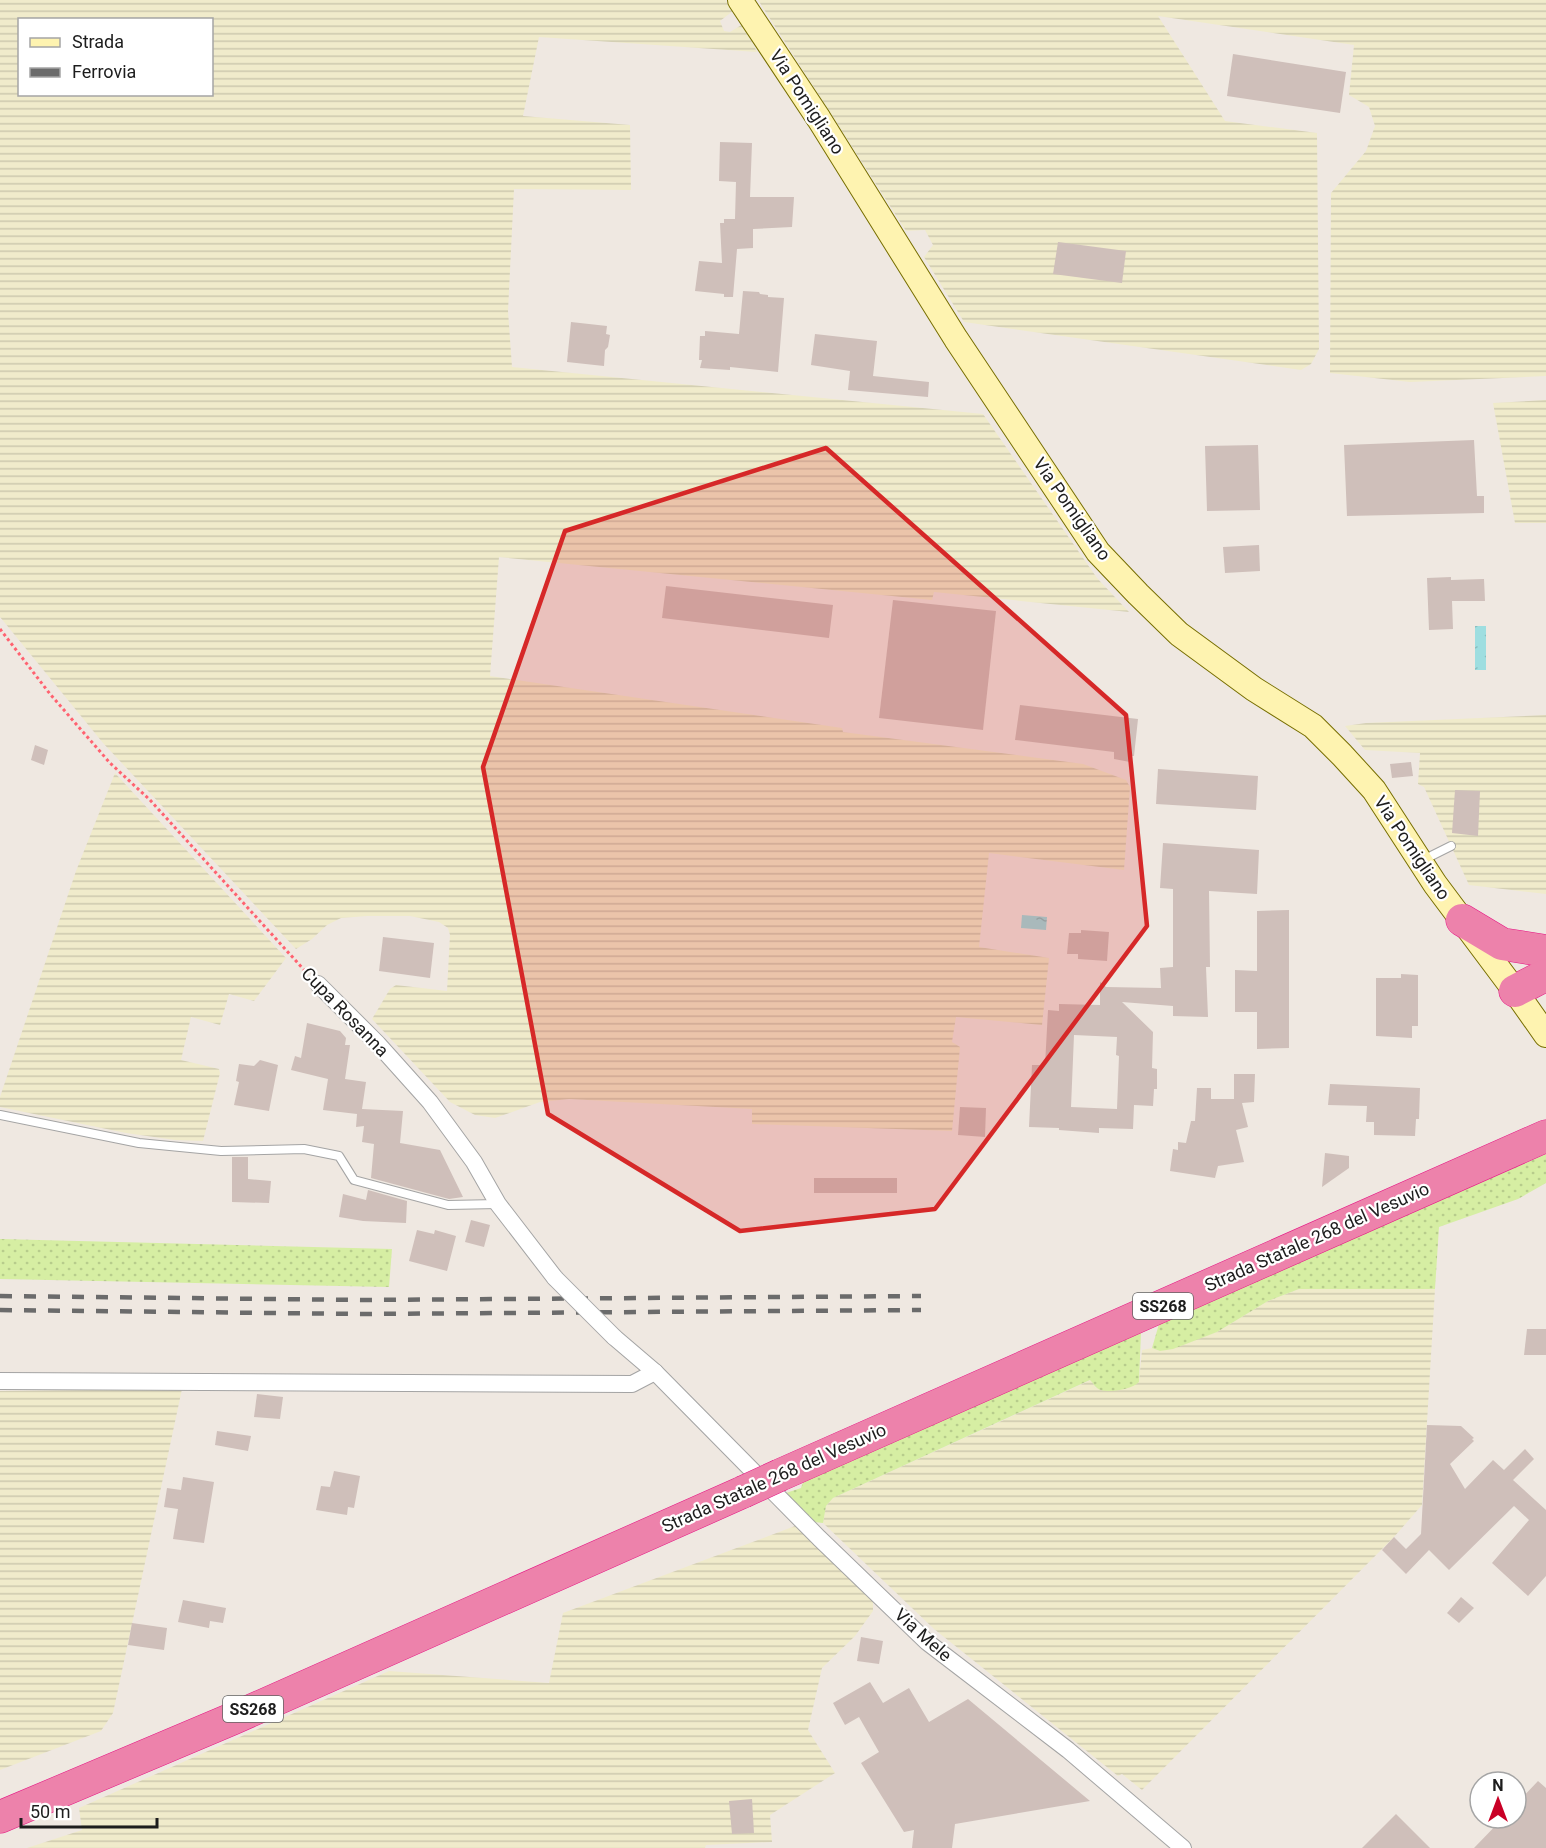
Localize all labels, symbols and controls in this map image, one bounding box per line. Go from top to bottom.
legend [18,18,213,96]
text: Strada [72,31,124,52]
street label: Via Pomigliano [766,45,849,158]
text: Ferrovia [72,61,136,82]
street label: Via Pomigliano [1029,453,1116,564]
street label: Via Pomigliano [1370,792,1455,904]
street label: Cupa Rosanna [297,963,393,1061]
street label: Strada Statale 268 del Vesuvio [1201,1177,1432,1296]
road number: SS268 [1133,1293,1193,1319]
street label: Strada Statale 268 del Vesuvio [658,1418,889,1537]
street label: Via Mele [891,1604,956,1666]
road number: SS268 [223,1696,283,1722]
north arrow [1468,1770,1528,1830]
text: N [1492,1776,1504,1795]
scale bar [21,1791,158,1829]
text: 50 m [30,1801,70,1822]

